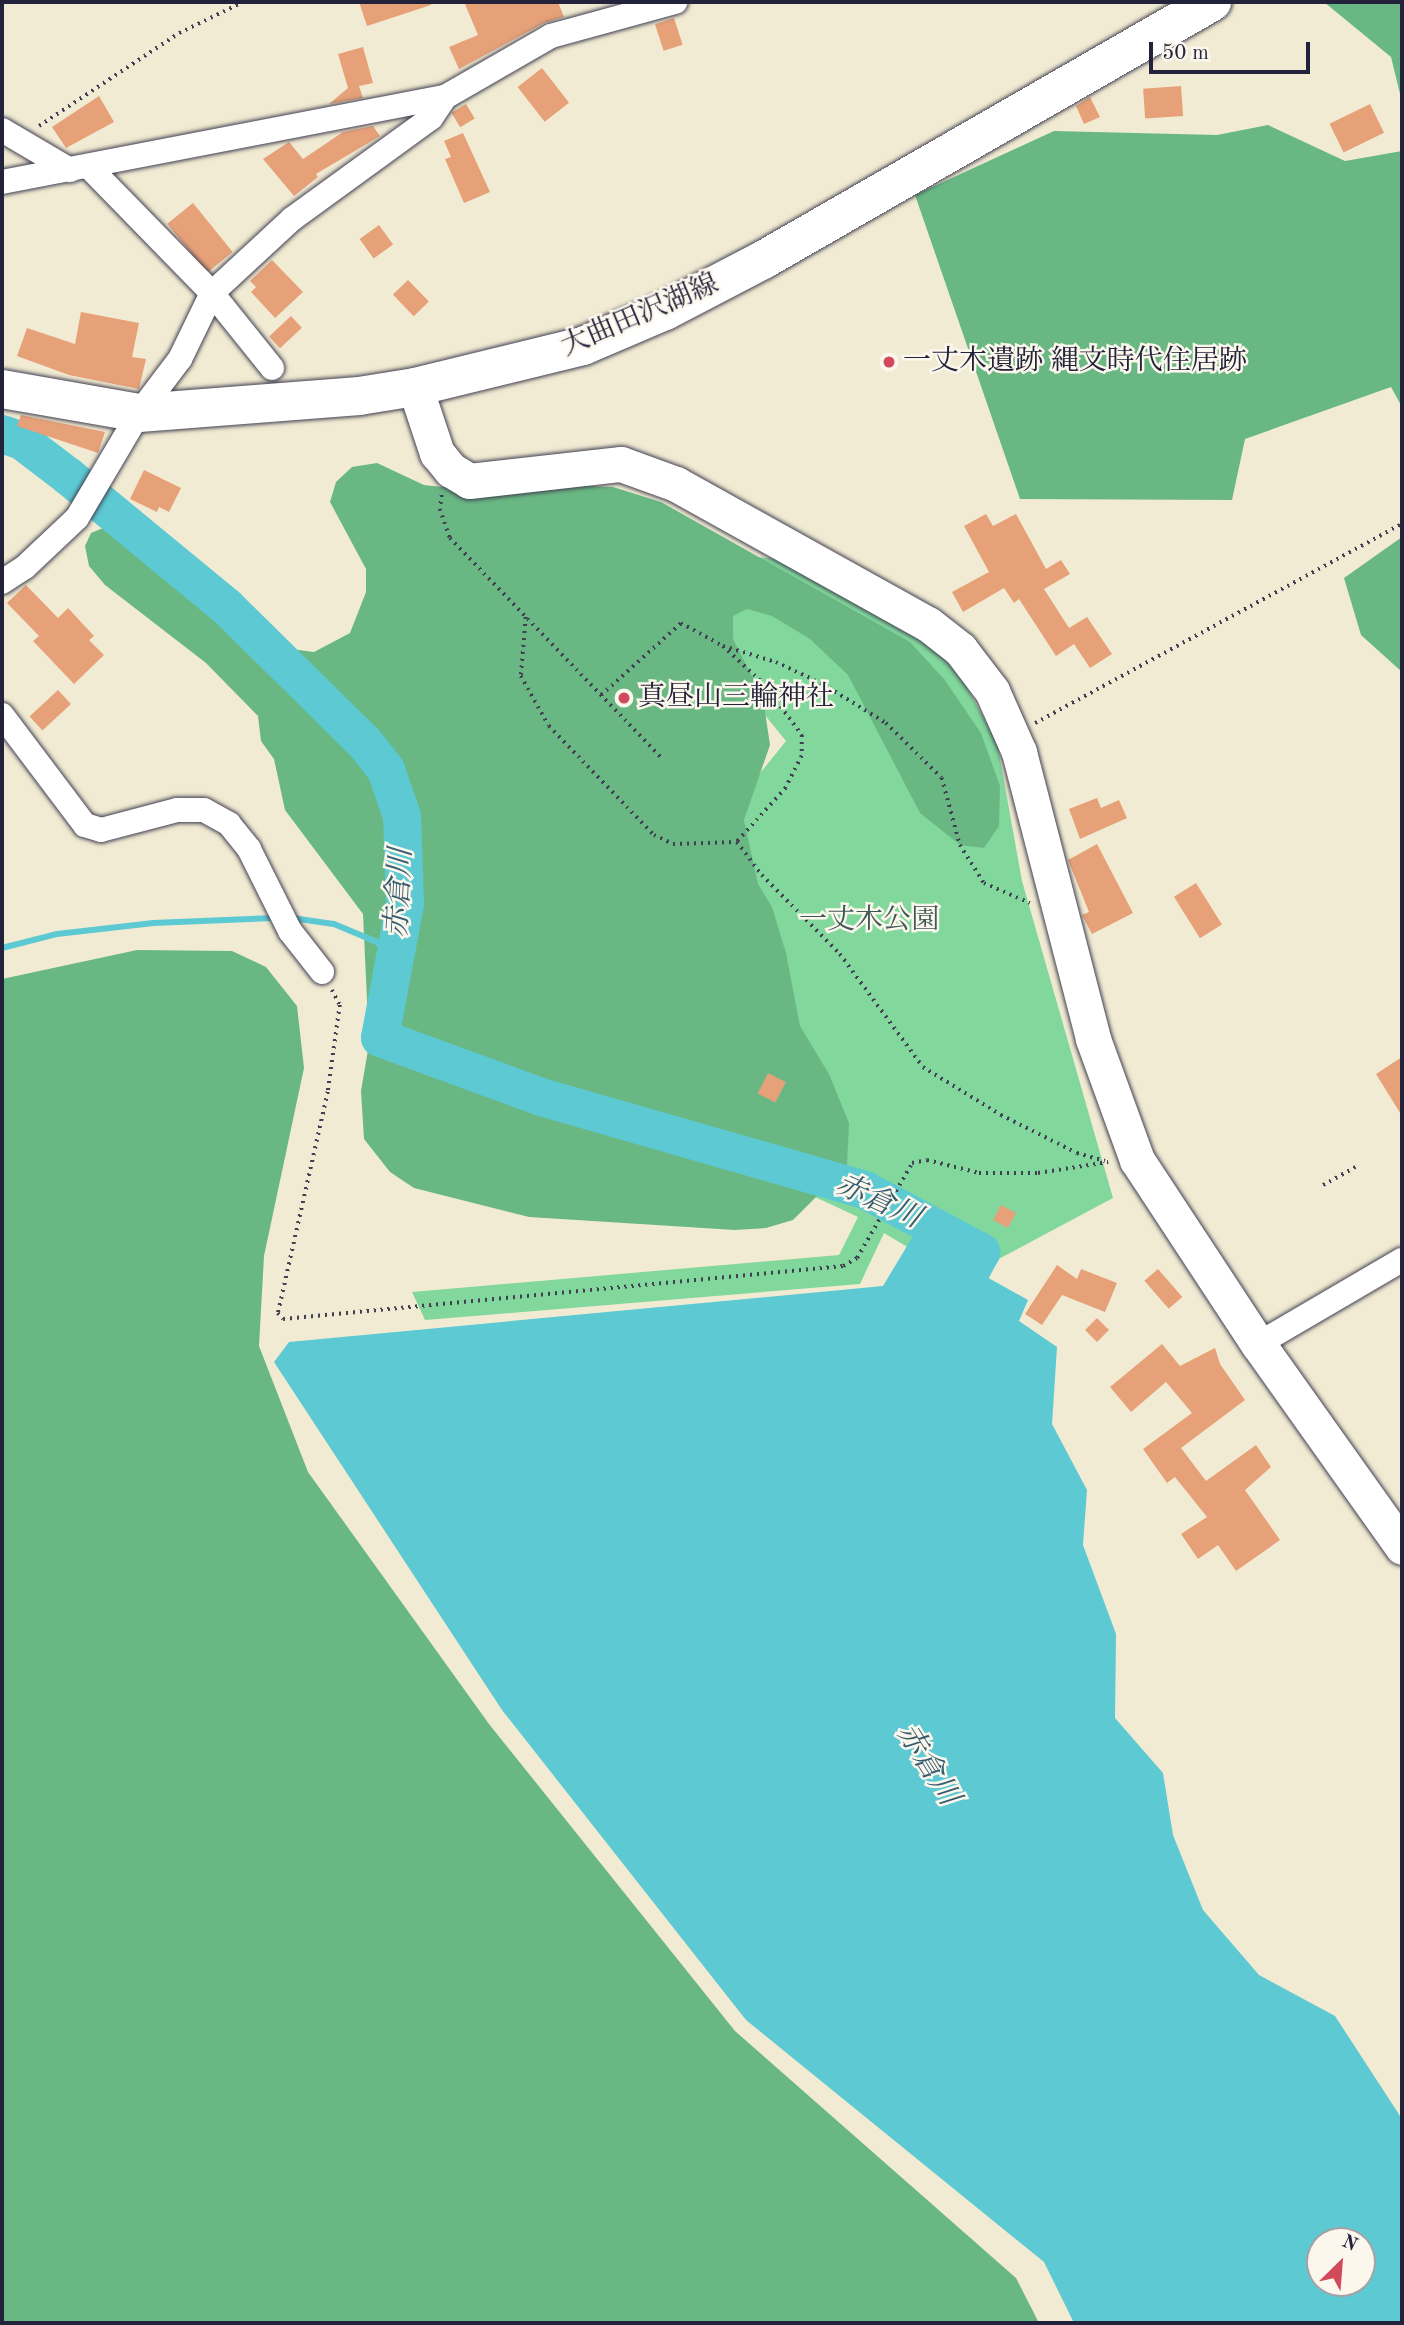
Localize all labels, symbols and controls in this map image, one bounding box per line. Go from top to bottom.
scale bar [1152,28,1313,72]
text: 50 m [1162,43,1209,64]
street label: 大曲田沢湖線 [556,268,724,364]
place label: 一丈木遺跡 縄文時代住居跡 [903,345,1247,379]
marker: 一丈木遺跡 縄文時代住居跡 [881,354,897,370]
place label: 真昼山三輪神社 [638,681,834,715]
marker: 真昼山三輪神社 [616,690,632,706]
water label: 赤倉川 [380,847,420,939]
park label: 一丈木公園 [799,904,939,938]
water label: 赤倉川 [830,1167,926,1237]
water label: 赤倉川 [888,1717,966,1813]
north arrow [1306,2227,1376,2297]
text: N [1339,2233,1360,2256]

